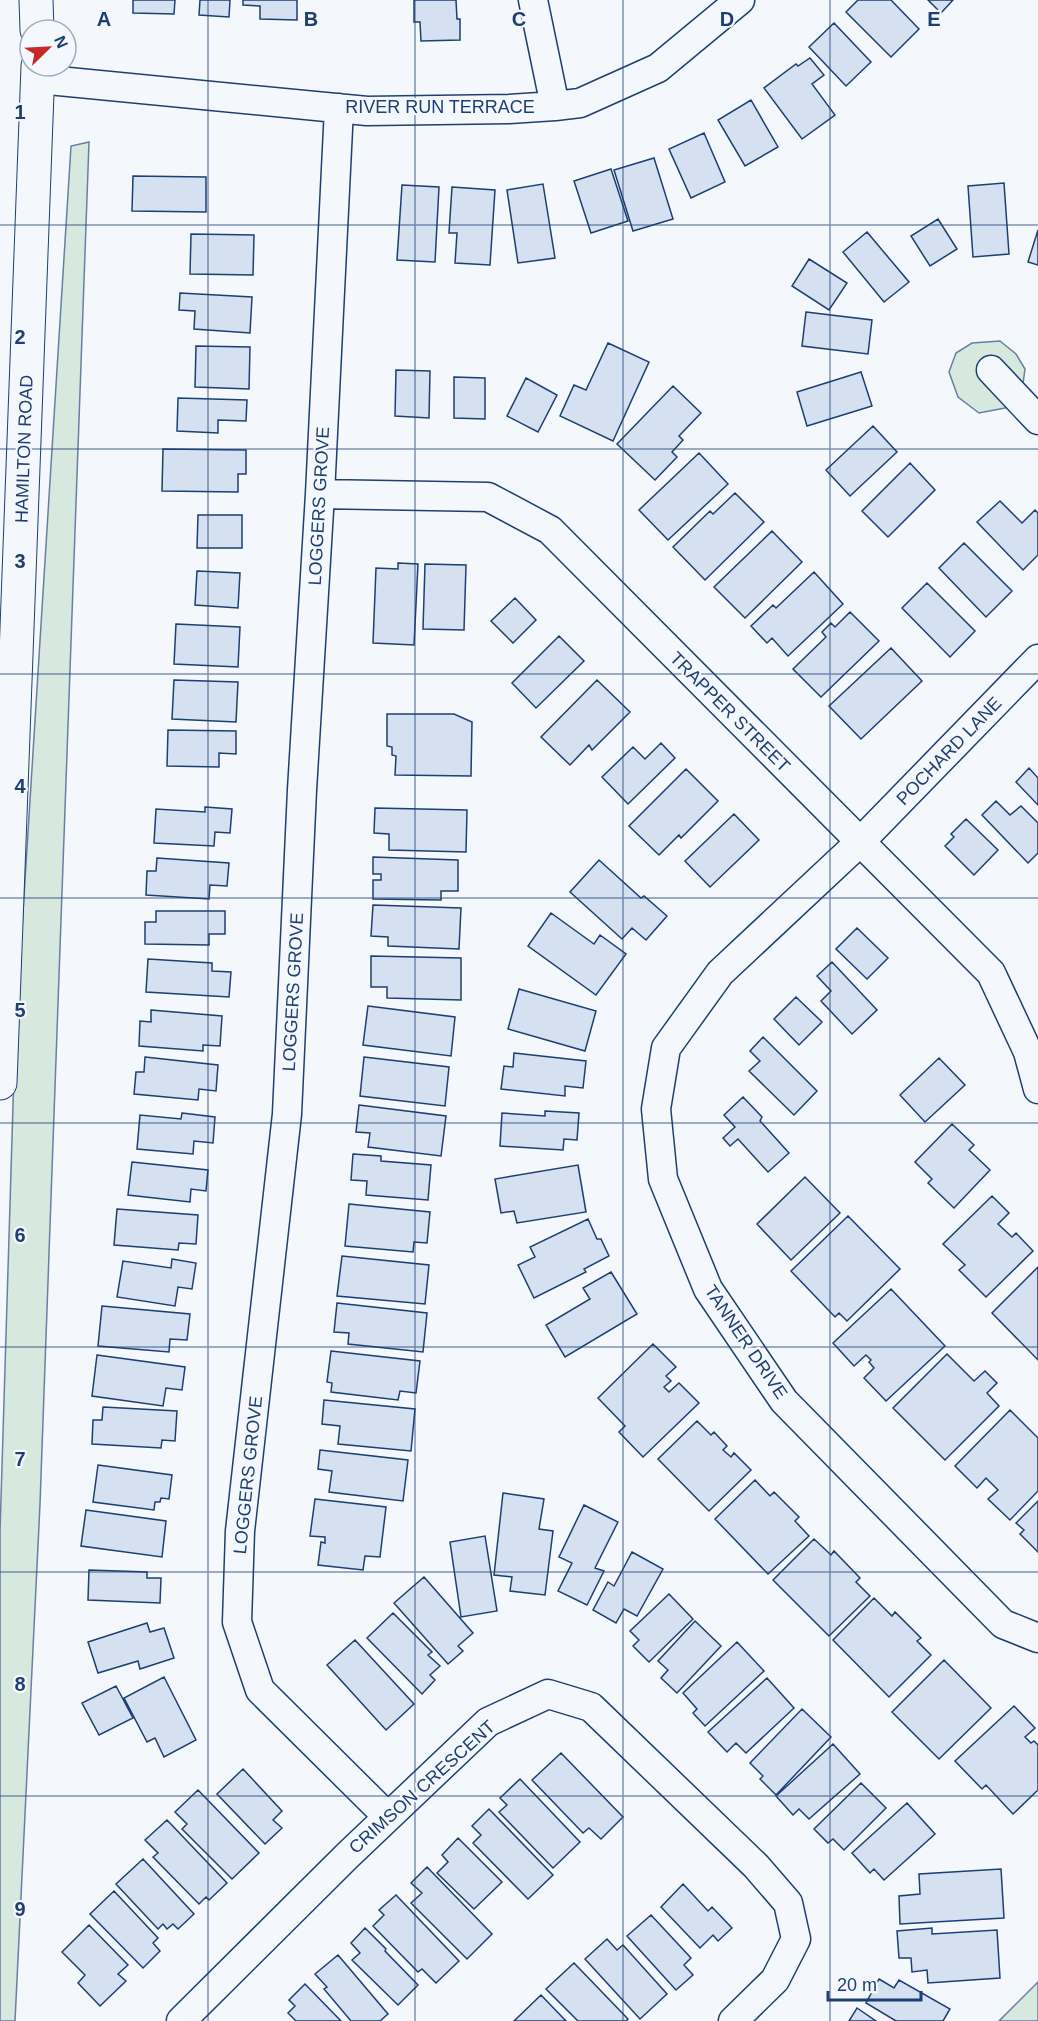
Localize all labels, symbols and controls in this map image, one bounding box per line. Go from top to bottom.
text: A [97,8,111,30]
text: B [304,8,318,30]
text: C [512,8,526,30]
text: D [720,8,734,30]
text: E [927,8,941,30]
north arrow [18,18,78,78]
text: N [51,33,71,51]
street label: RIVER RUN TERRACE [345,97,535,117]
text: 1 [14,101,26,123]
text: 2 [14,326,26,348]
street label: HAMILTON ROAD [11,375,37,523]
street label: LOGGERS GROVE [305,426,333,586]
text: 3 [14,550,26,572]
street label: TRAPPER STREET [666,648,794,776]
street label: POCHARD LANE [892,693,1006,809]
text: 4 [14,775,26,797]
street label: LOGGERS GROVE [279,912,307,1072]
text: 5 [14,999,26,1021]
text: 6 [14,1224,26,1246]
street label: TANNER DRIVE [701,1281,791,1403]
street label: LOGGERS GROVE [230,1395,266,1555]
text: 7 [14,1448,26,1470]
text: 8 [14,1673,26,1695]
street label: CRIMSON CRESCENT [345,1716,499,1858]
text: 9 [14,1898,26,1920]
scale bar [828,1964,921,2002]
text: 20 m [837,1975,877,1995]

